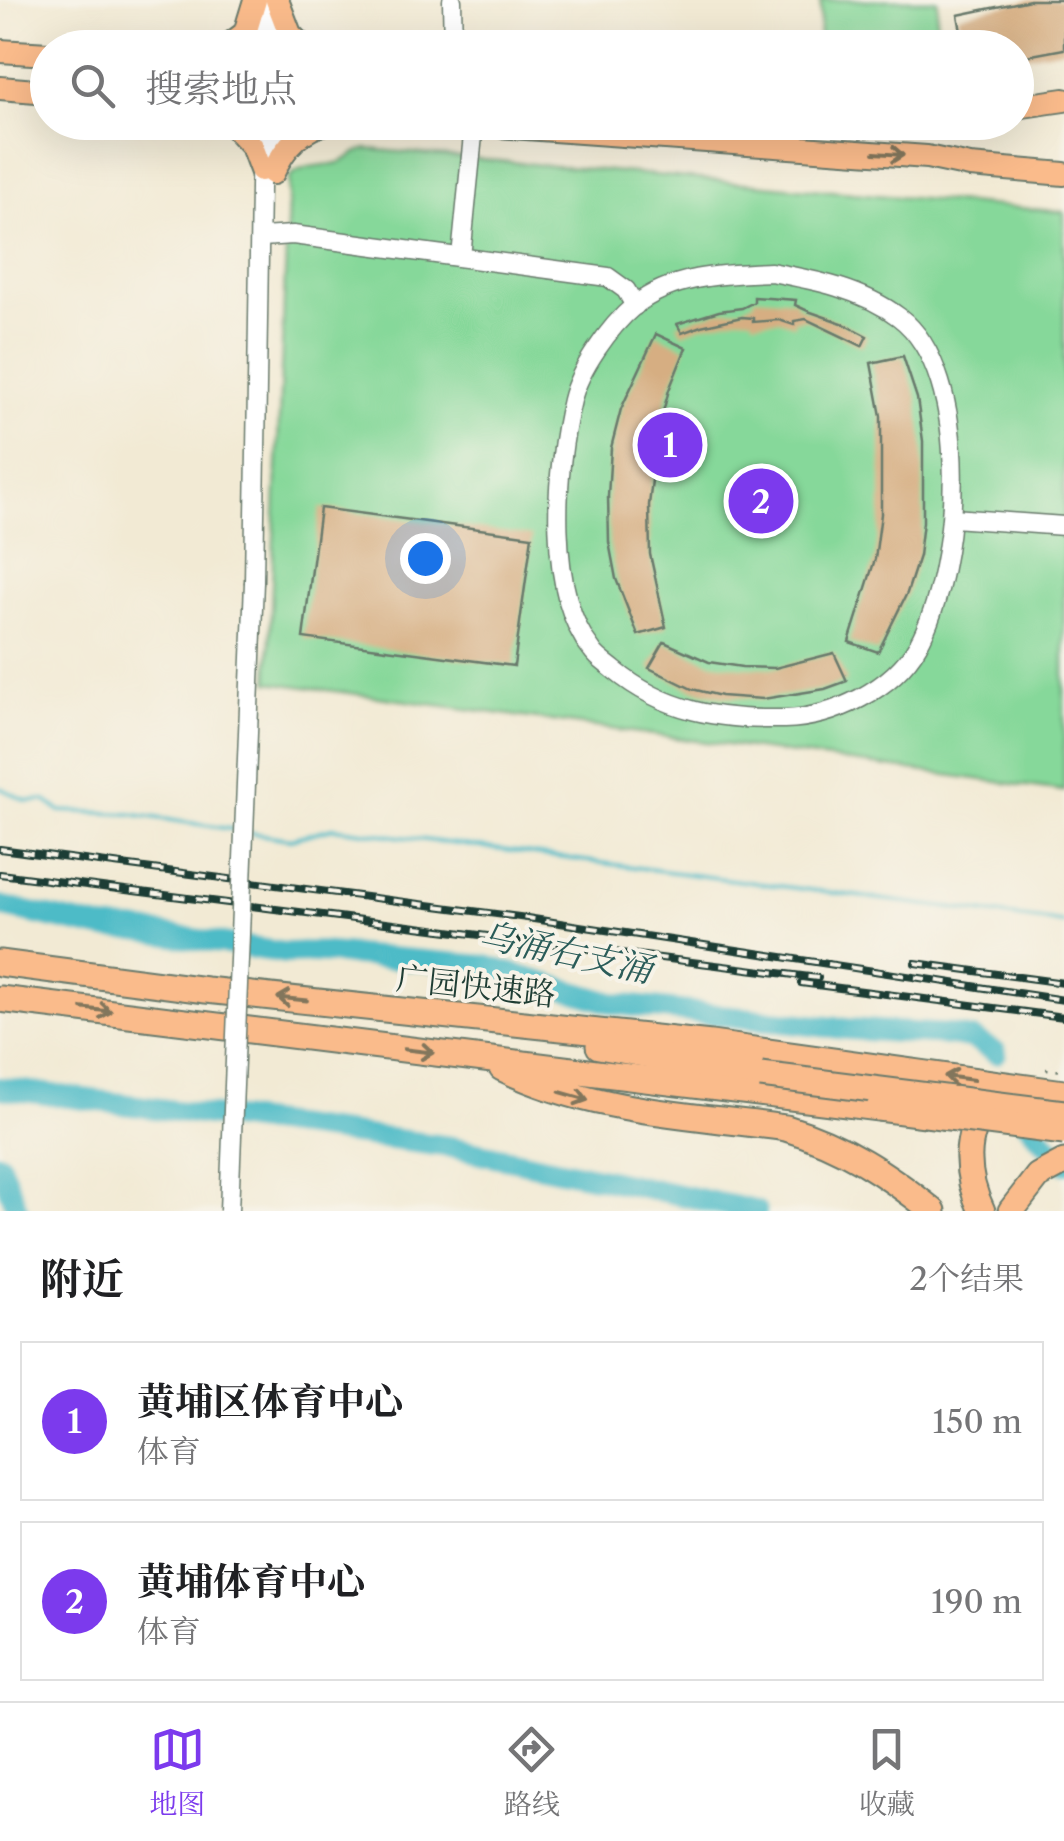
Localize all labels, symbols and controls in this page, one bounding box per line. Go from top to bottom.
search box [30,30,1034,140]
icon: search [65,58,120,113]
text: 搜索地点 [145,65,297,112]
one-way arrow [873,145,905,164]
pin: 1 [638,408,702,482]
pin: 2 [728,464,794,538]
your location [400,533,451,584]
water label: 乌涌右支涌 [476,913,660,992]
street label: 广园快速路 [394,958,558,1014]
one-way arrow [277,989,309,1008]
one-way arrow [80,1001,112,1020]
one-way arrow [403,1042,435,1061]
one-way arrow [943,1069,976,1087]
one-way arrow [558,1088,589,1106]
text: 附近 [40,1253,124,1305]
text: 2个结果 [910,1259,1024,1298]
text: 黄埔区体育中心 [137,1378,403,1425]
text: 1 [67,1402,82,1441]
text: 150 m [933,1402,1022,1441]
text: 体育 [137,1432,201,1471]
text: 黄埔体育中心 [137,1558,365,1605]
text: 2 [65,1582,84,1621]
text: 190 m [931,1582,1022,1621]
text: 体育 [137,1612,201,1651]
tab: 地图 [149,1722,205,1822]
tab: 路线 [504,1722,560,1822]
tab: 收藏 [859,1722,915,1822]

